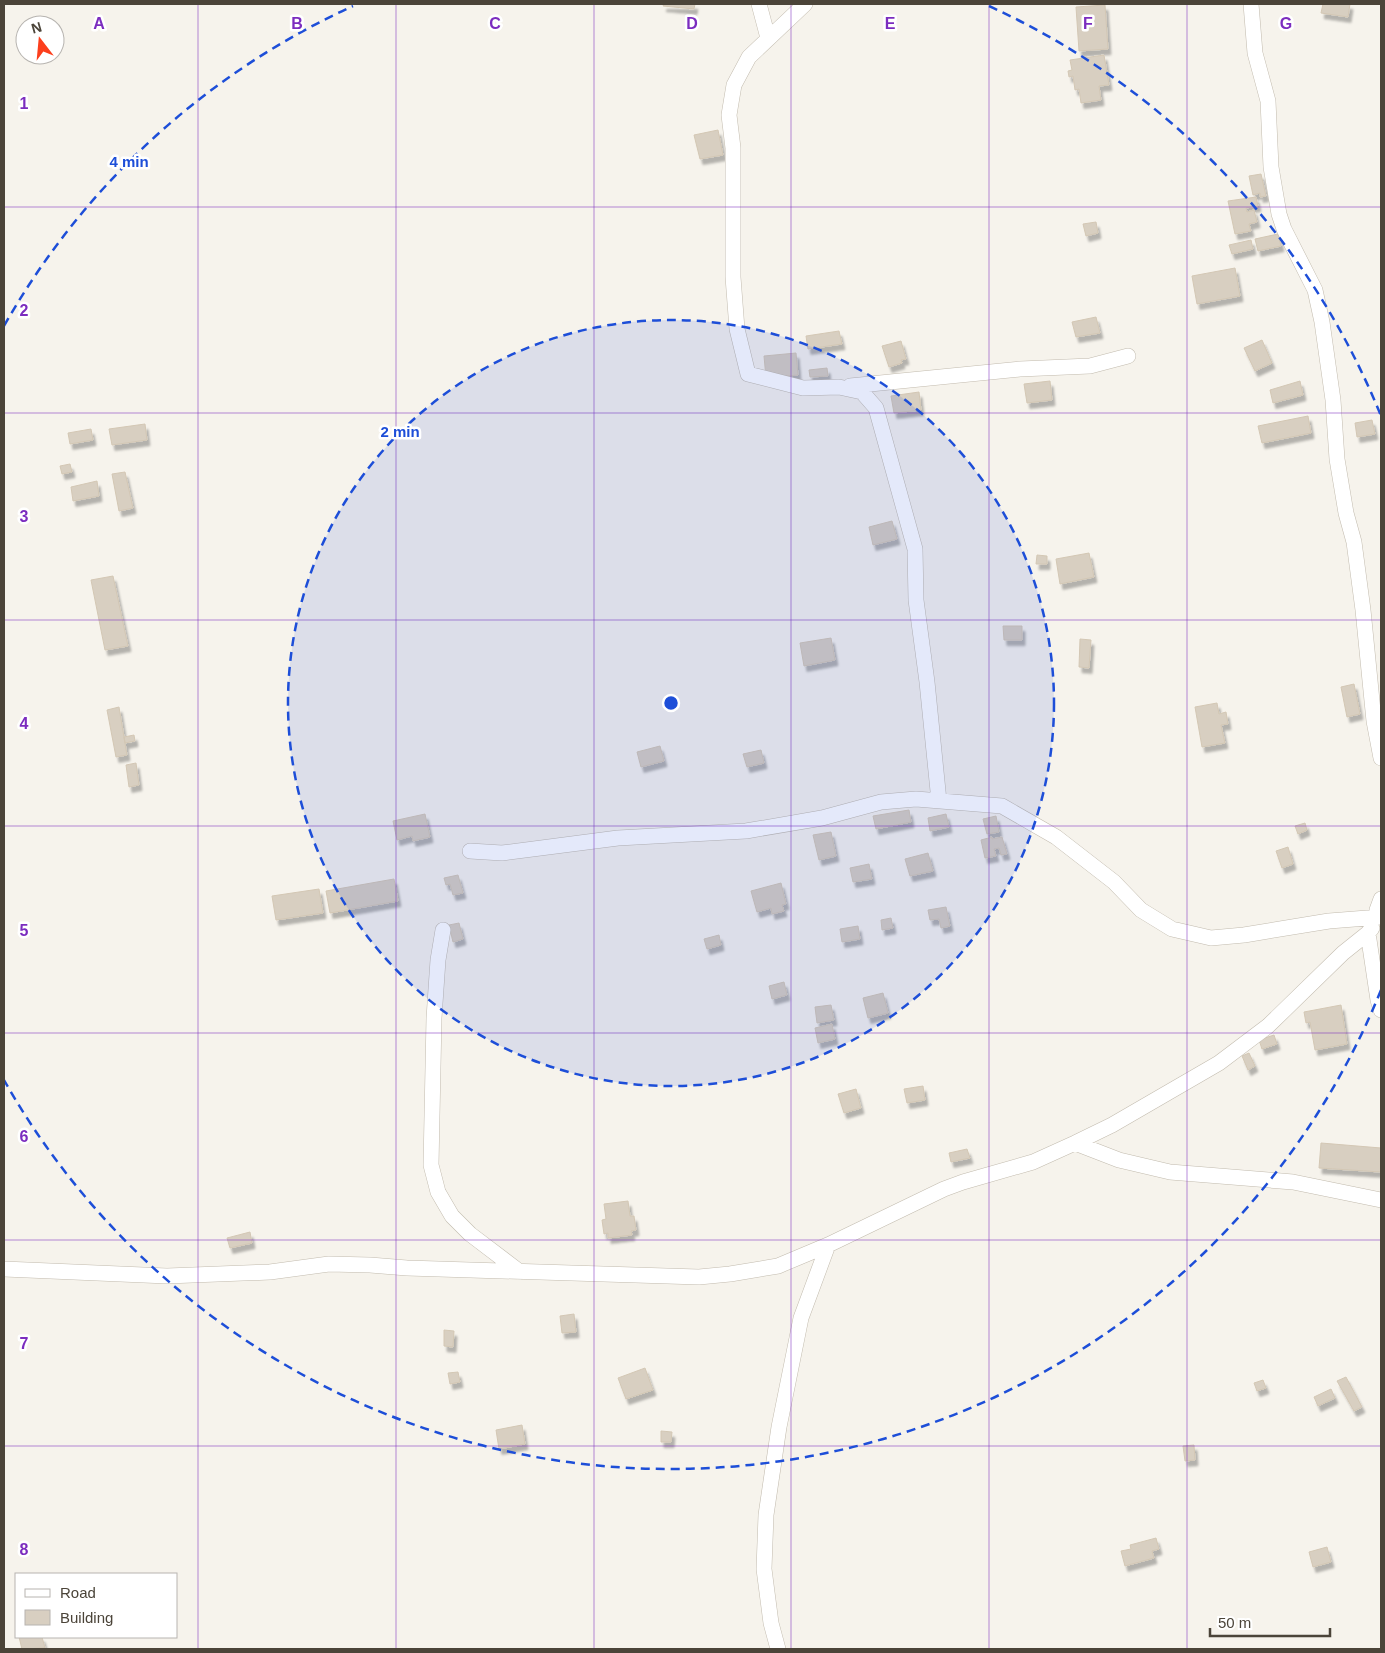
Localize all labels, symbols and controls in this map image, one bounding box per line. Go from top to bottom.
north arrow [15,15,65,65]
text: A [93,15,105,32]
text: B [291,15,303,32]
text: C [489,15,501,32]
text: D [686,15,698,32]
text: E [885,15,896,32]
text: F [1083,15,1093,32]
text: G [1280,15,1292,32]
text: N [29,18,43,37]
text: 1 [20,95,29,112]
text: 4 min [109,153,149,170]
text: 2 [20,302,29,319]
text: 2 min [380,423,420,440]
text: 3 [20,508,29,525]
centre of rings [662,694,680,712]
text: 4 [20,715,29,732]
text: 5 [20,922,29,939]
text: 6 [20,1128,29,1145]
text: 7 [20,1335,29,1352]
text: 8 [20,1541,29,1558]
legend [15,1573,178,1638]
text: Road [60,1584,96,1601]
scale bar [1210,1606,1330,1638]
text: Building [60,1609,113,1626]
text: 50 m [1218,1614,1251,1631]

